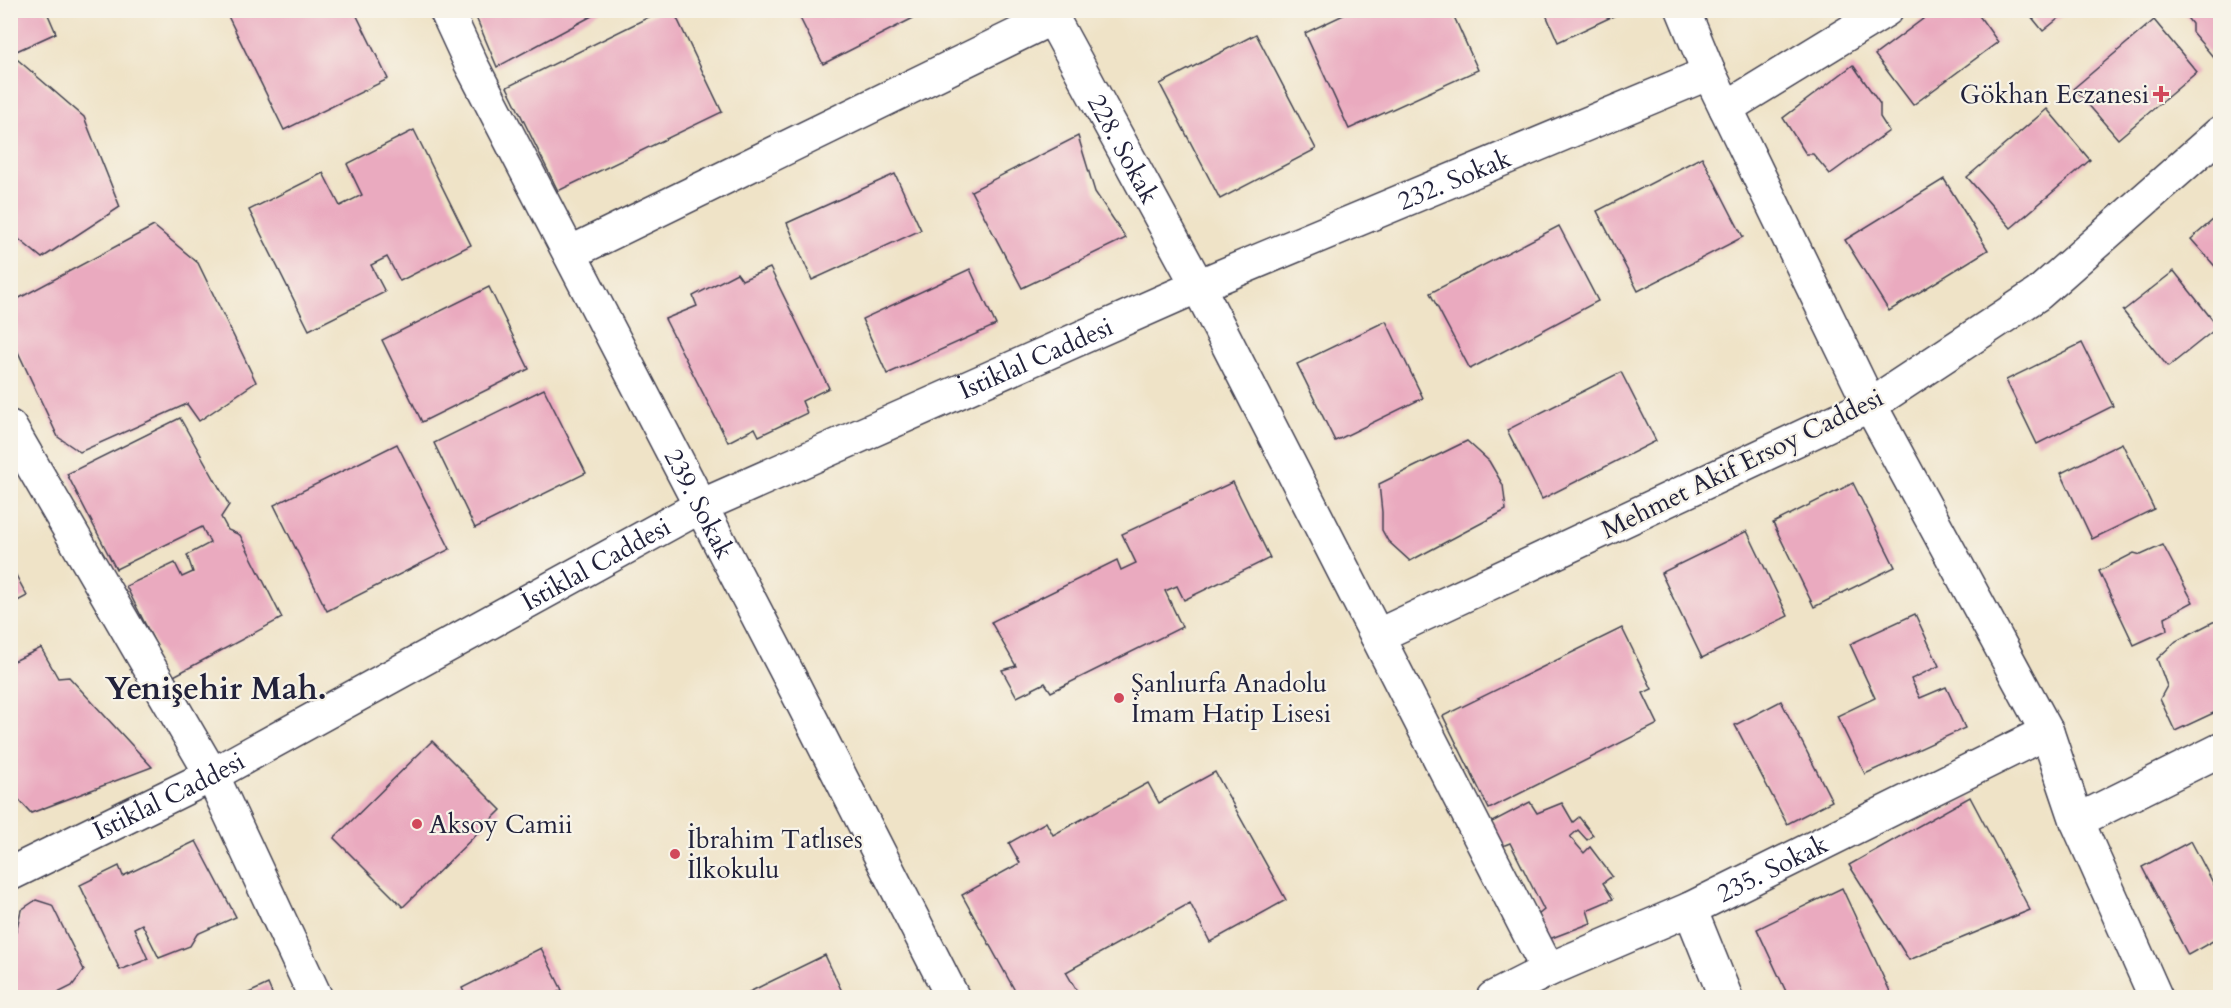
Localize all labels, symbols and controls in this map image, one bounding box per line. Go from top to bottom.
place label: Gökhan Eczanesi [1960,77,2149,112]
marker: Gökhan Eczanesi [2154,87,2168,101]
street label: 228. Sokak [1079,88,1167,210]
street label: 232. Sokak [1392,141,1516,219]
street label: İstiklal Caddesi [953,309,1118,408]
street label: Mehmet Akif Ersoy Caddesi [1595,380,1889,547]
street label: 239. Sokak [656,443,742,565]
street label: İstiklal Caddesi [515,509,677,619]
place label: Şanlıurfa Anadolu İmam Hatip Lisesi [1131,666,1331,731]
district label: Yenişehir Mah. [105,667,327,711]
marker: Şanlıurfa Anadolu İmam Hatip Lisesi [1112,691,1126,705]
street label: İstiklal Caddesi [87,743,251,849]
place label: Aksoy Camii [429,807,573,842]
marker: Aksoy Camii [410,817,424,831]
place label: İbrahim Tatlıses İlkokulu [687,822,863,887]
street label: 235. Sokak [1711,826,1834,911]
marker: İbrahim Tatlıses İlkokulu [668,847,682,861]

